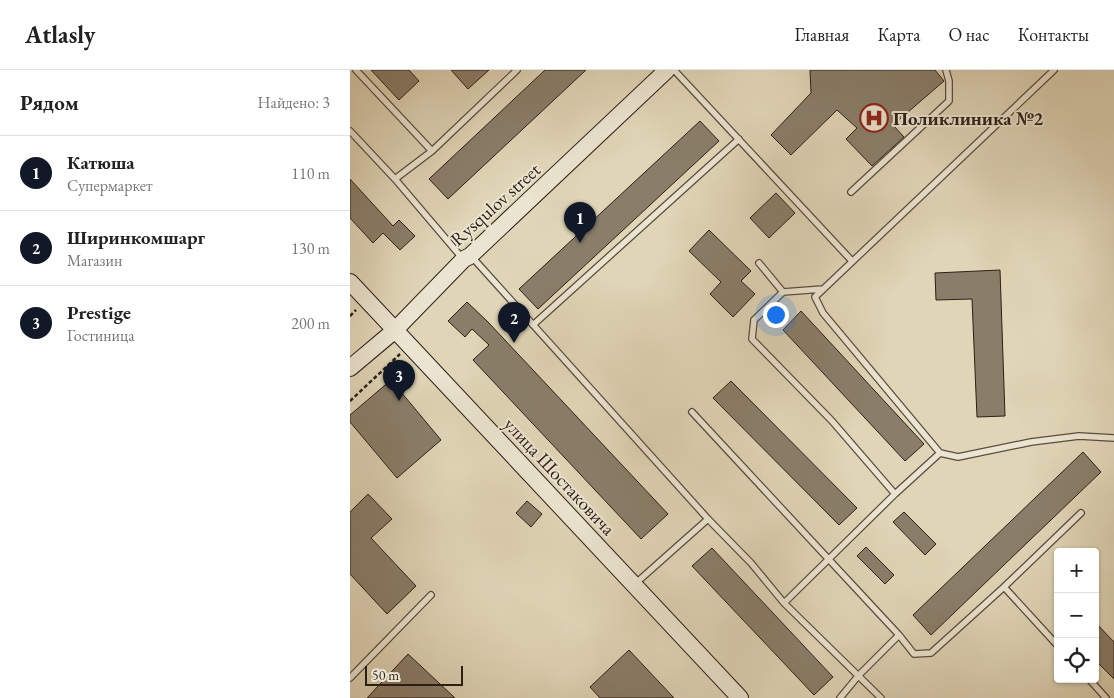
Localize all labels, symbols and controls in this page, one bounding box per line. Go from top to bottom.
text: Atlasly [25,19,95,50]
text: Главная [795,23,849,46]
text: Карта [877,23,920,46]
text: О нас [948,23,990,46]
text: Контакты [1018,23,1089,46]
text: Рядом [20,89,79,116]
text: Найдено: 3 [258,92,330,113]
hospital icon: Поликлиника №2 [859,103,889,133]
place label: Поликлиника №2 [893,106,1043,131]
text: Катюша [67,150,135,175]
street label: Rysqulov street [445,157,546,251]
text: 1 [32,163,40,184]
text: 110 m [291,163,330,184]
text: Супермаркет [67,175,153,196]
pin: 1 [564,202,596,243]
text: Ширинкомшарг [67,225,205,250]
text: 2 [32,238,40,259]
text: 130 m [291,238,330,259]
text: Магазин [67,250,122,271]
text: Prestige [67,300,131,325]
pin: 2 [498,302,530,343]
your location [763,302,789,328]
text: 3 [32,313,40,334]
text: 200 m [291,313,330,334]
text: Гостиница [67,325,135,346]
pin: 3 [383,360,415,401]
street label: улица Шостаковича [498,412,621,541]
map controls [1054,548,1099,683]
button: + [1054,548,1099,593]
button: − [1054,593,1099,638]
button: locate [1054,638,1099,683]
scale bar [365,663,462,686]
text: 50 m [372,666,399,684]

